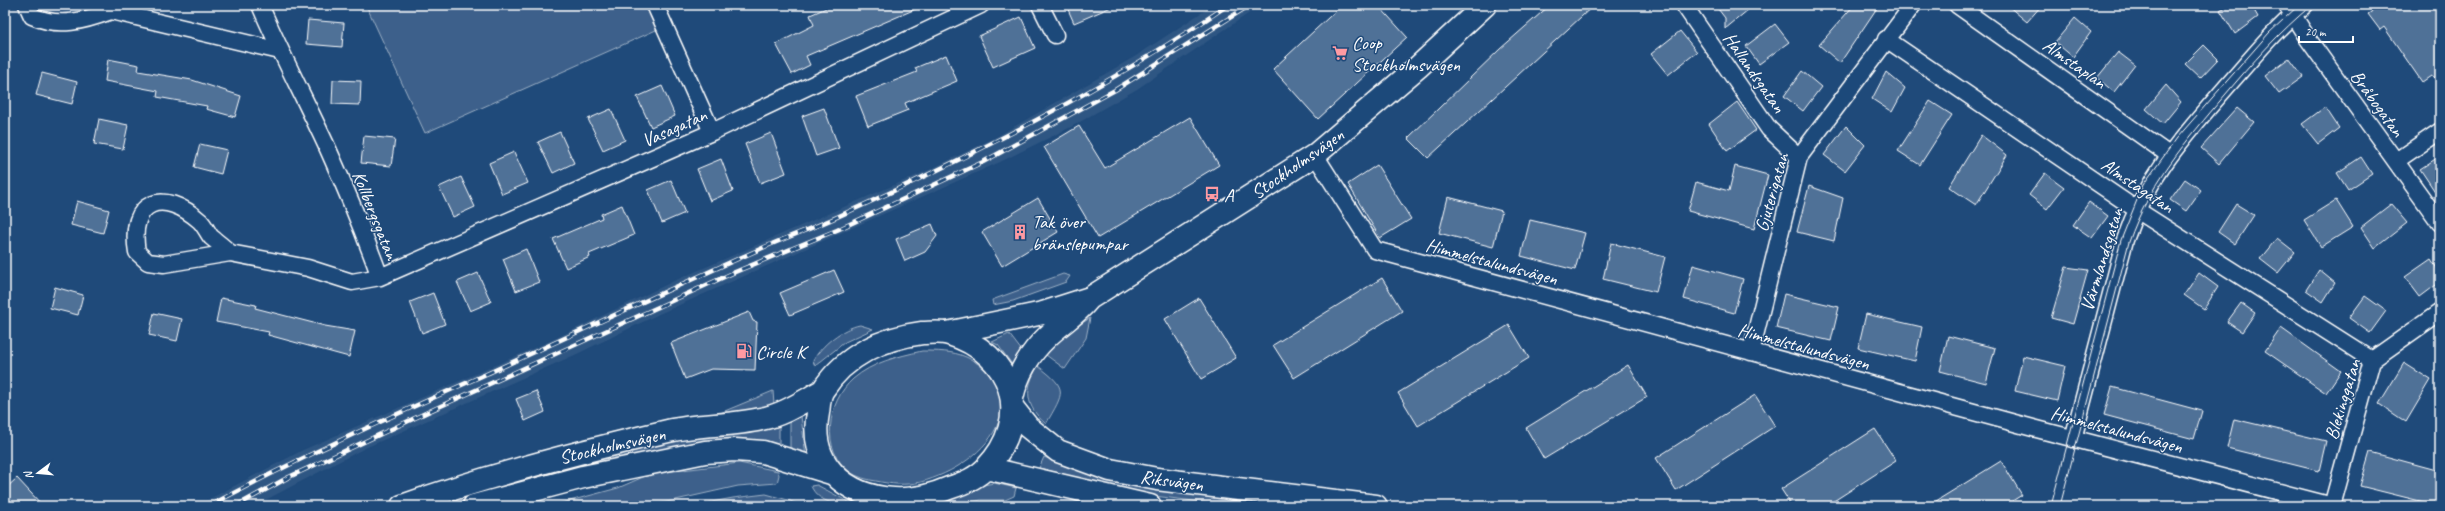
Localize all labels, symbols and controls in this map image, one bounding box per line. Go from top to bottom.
scale bar [2299,18,2353,44]
text: 20 m [2305,24,2327,40]
street label: Hallandsgatan [1718,28,1791,118]
place label: Coop Stockholmsvägen [1352,31,1461,77]
street label: Almstaplan [2038,33,2111,95]
supermarket icon: Coop Stockholmsvägen [1331,44,1349,62]
street label: Bråbogatan [2345,65,2410,142]
street label: Vasagatan [638,103,711,153]
street label: Stockholmsvägen [1246,123,1349,205]
street label: Gjuterigatan [1749,149,1795,234]
street label: Almstagatan [2097,153,2179,219]
street label: Kollbergsgatan [346,167,404,265]
place label: A [1224,183,1235,207]
bus stop icon: A [1203,185,1221,203]
street label: Värmlandsgatan [2075,203,2130,314]
place label: Tak över bränslepumpar [1032,210,1130,256]
building icon: Tak över bränslepumpar [1011,223,1029,241]
street label: Himmelstalundsvägen [1423,233,1561,291]
street label: Himmelstalundsvägen [1735,318,1873,376]
place label: Circle K [756,340,809,364]
fuel station icon: Circle K [735,342,753,360]
street label: Blekinggatan [2319,356,2367,442]
street label: Himmelstalundsvägen [2048,401,2186,459]
street label: Stockholmsvägen [557,422,668,470]
north arrow [18,453,58,493]
street label: Riksvägen [1139,465,1205,497]
text: N [20,468,36,481]

